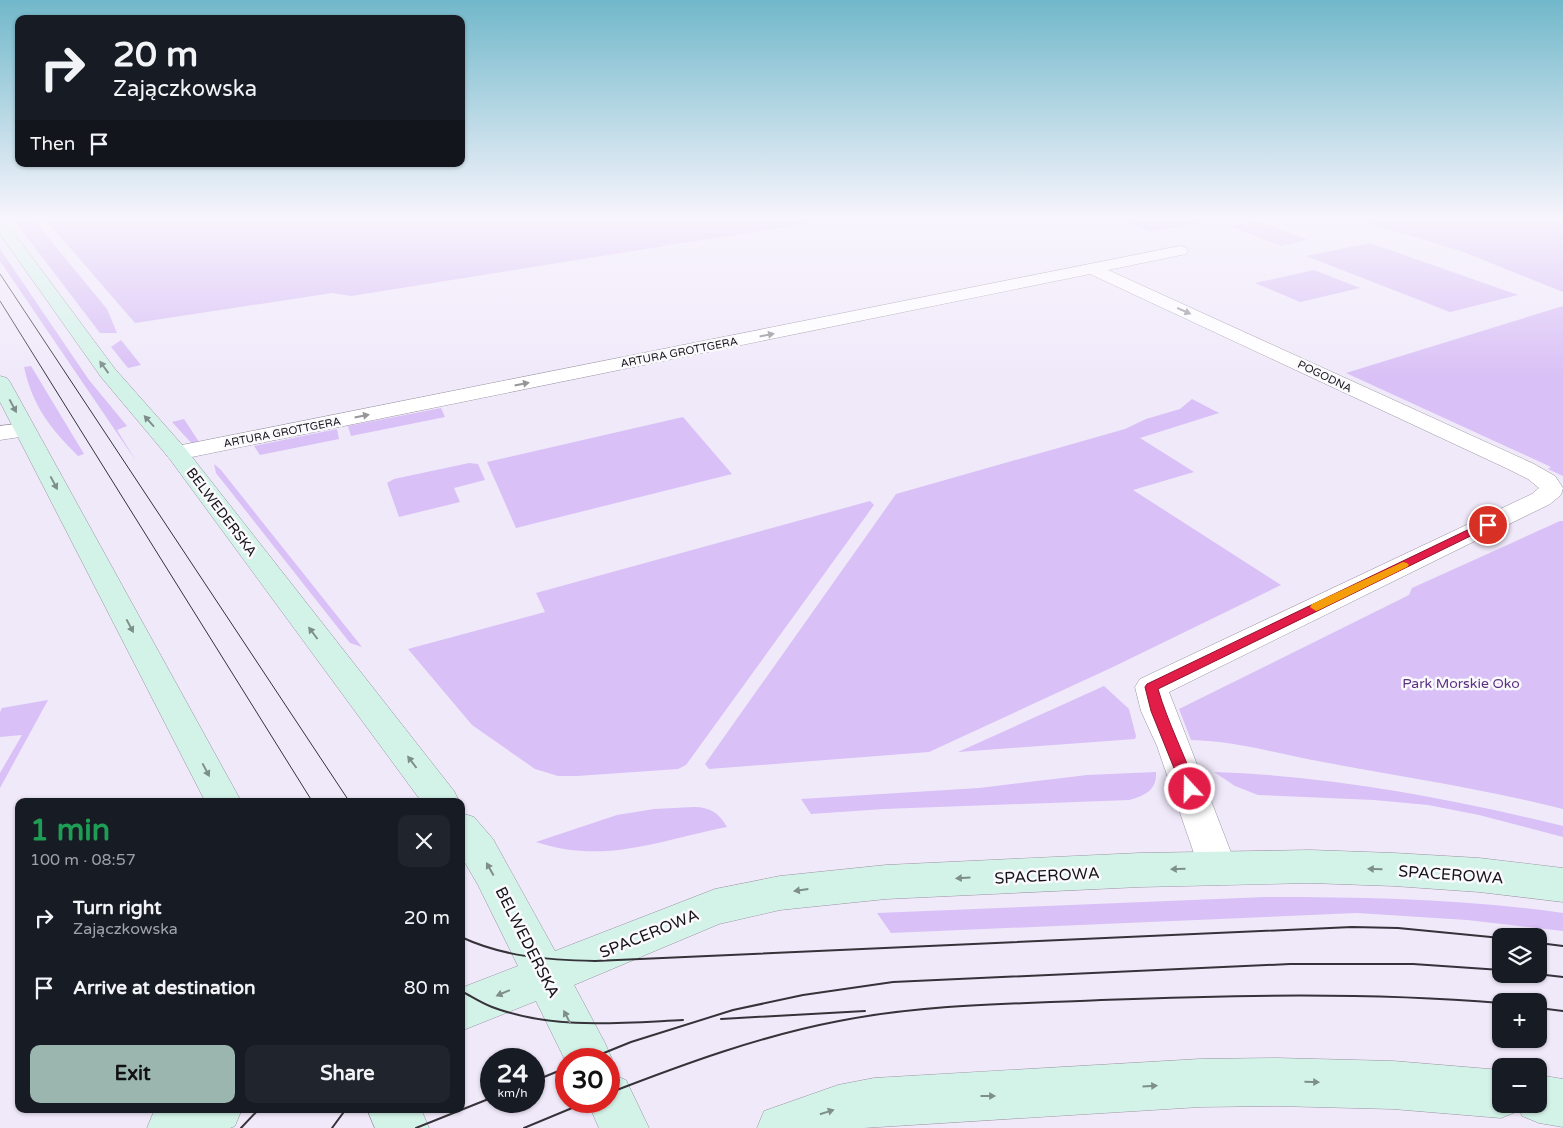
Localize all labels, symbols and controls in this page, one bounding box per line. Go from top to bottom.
text: 20 m [113,34,198,76]
icon: right [30,35,95,100]
text: Zajączkowska [113,76,257,102]
icon: arrive [85,130,113,158]
text: Then [30,133,75,155]
one-way arrow [1177,307,1191,315]
one-way arrow [759,330,775,338]
street label: ARTURA GROTTGERA [619,335,739,370]
street label: POGODNA [1295,358,1354,395]
one-way arrow [98,361,109,374]
one-way arrow [514,380,529,388]
one-way arrow [9,399,17,414]
one-way arrow [355,412,370,420]
one-way arrow [143,415,155,427]
street label: ARTURA GROTTGERA [222,415,342,450]
street label: BELWEDERSKA [183,465,261,560]
one-way arrow [49,476,58,490]
pin [1467,504,1509,546]
icon: arrive [1474,511,1502,539]
one-way arrow [126,619,134,634]
one-way arrow [308,627,319,640]
park label: Park Morskie Oko [1402,675,1520,692]
one-way arrow [406,756,417,769]
position arrow [1163,762,1215,814]
one-way arrow [202,763,210,777]
text: 1 min [30,812,110,849]
button: close [398,815,450,867]
text: 100 m · 08:57 [30,850,136,870]
street label: SPACEROWA [1398,861,1504,889]
one-way arrow [485,862,494,875]
street label: SPACEROWA [994,863,1100,889]
one-way arrow [1169,865,1185,873]
one-way arrow [1367,865,1383,873]
one-way arrow [955,875,971,883]
street label: BELWEDERSKA [490,884,564,1001]
one-way arrow [792,886,808,894]
text: Turn right [73,897,161,919]
icon: right [30,904,58,932]
street label: SPACEROWA [597,905,702,963]
text: 20 m [404,907,450,929]
text: Zajączkowska [73,919,178,939]
map controls [1492,928,1547,1113]
button: layers [1492,928,1547,983]
icon: arrive [30,974,58,1002]
text: Arrive at destination [73,977,256,999]
text: 80 m [404,977,450,999]
one-way arrow [496,989,510,997]
button: + [1492,993,1547,1048]
one-way arrow [563,1010,571,1025]
button: Exit [30,1045,235,1103]
button: Share [245,1045,450,1103]
speed limit sign: 30 [555,1048,620,1113]
button: − [1492,1058,1547,1113]
text: 24 [497,1059,528,1089]
one-way arrow [1305,1079,1321,1087]
one-way arrow [1142,1082,1158,1090]
text: km/h [497,1086,528,1100]
one-way arrow [980,1092,996,1100]
one-way arrow [819,1108,834,1116]

